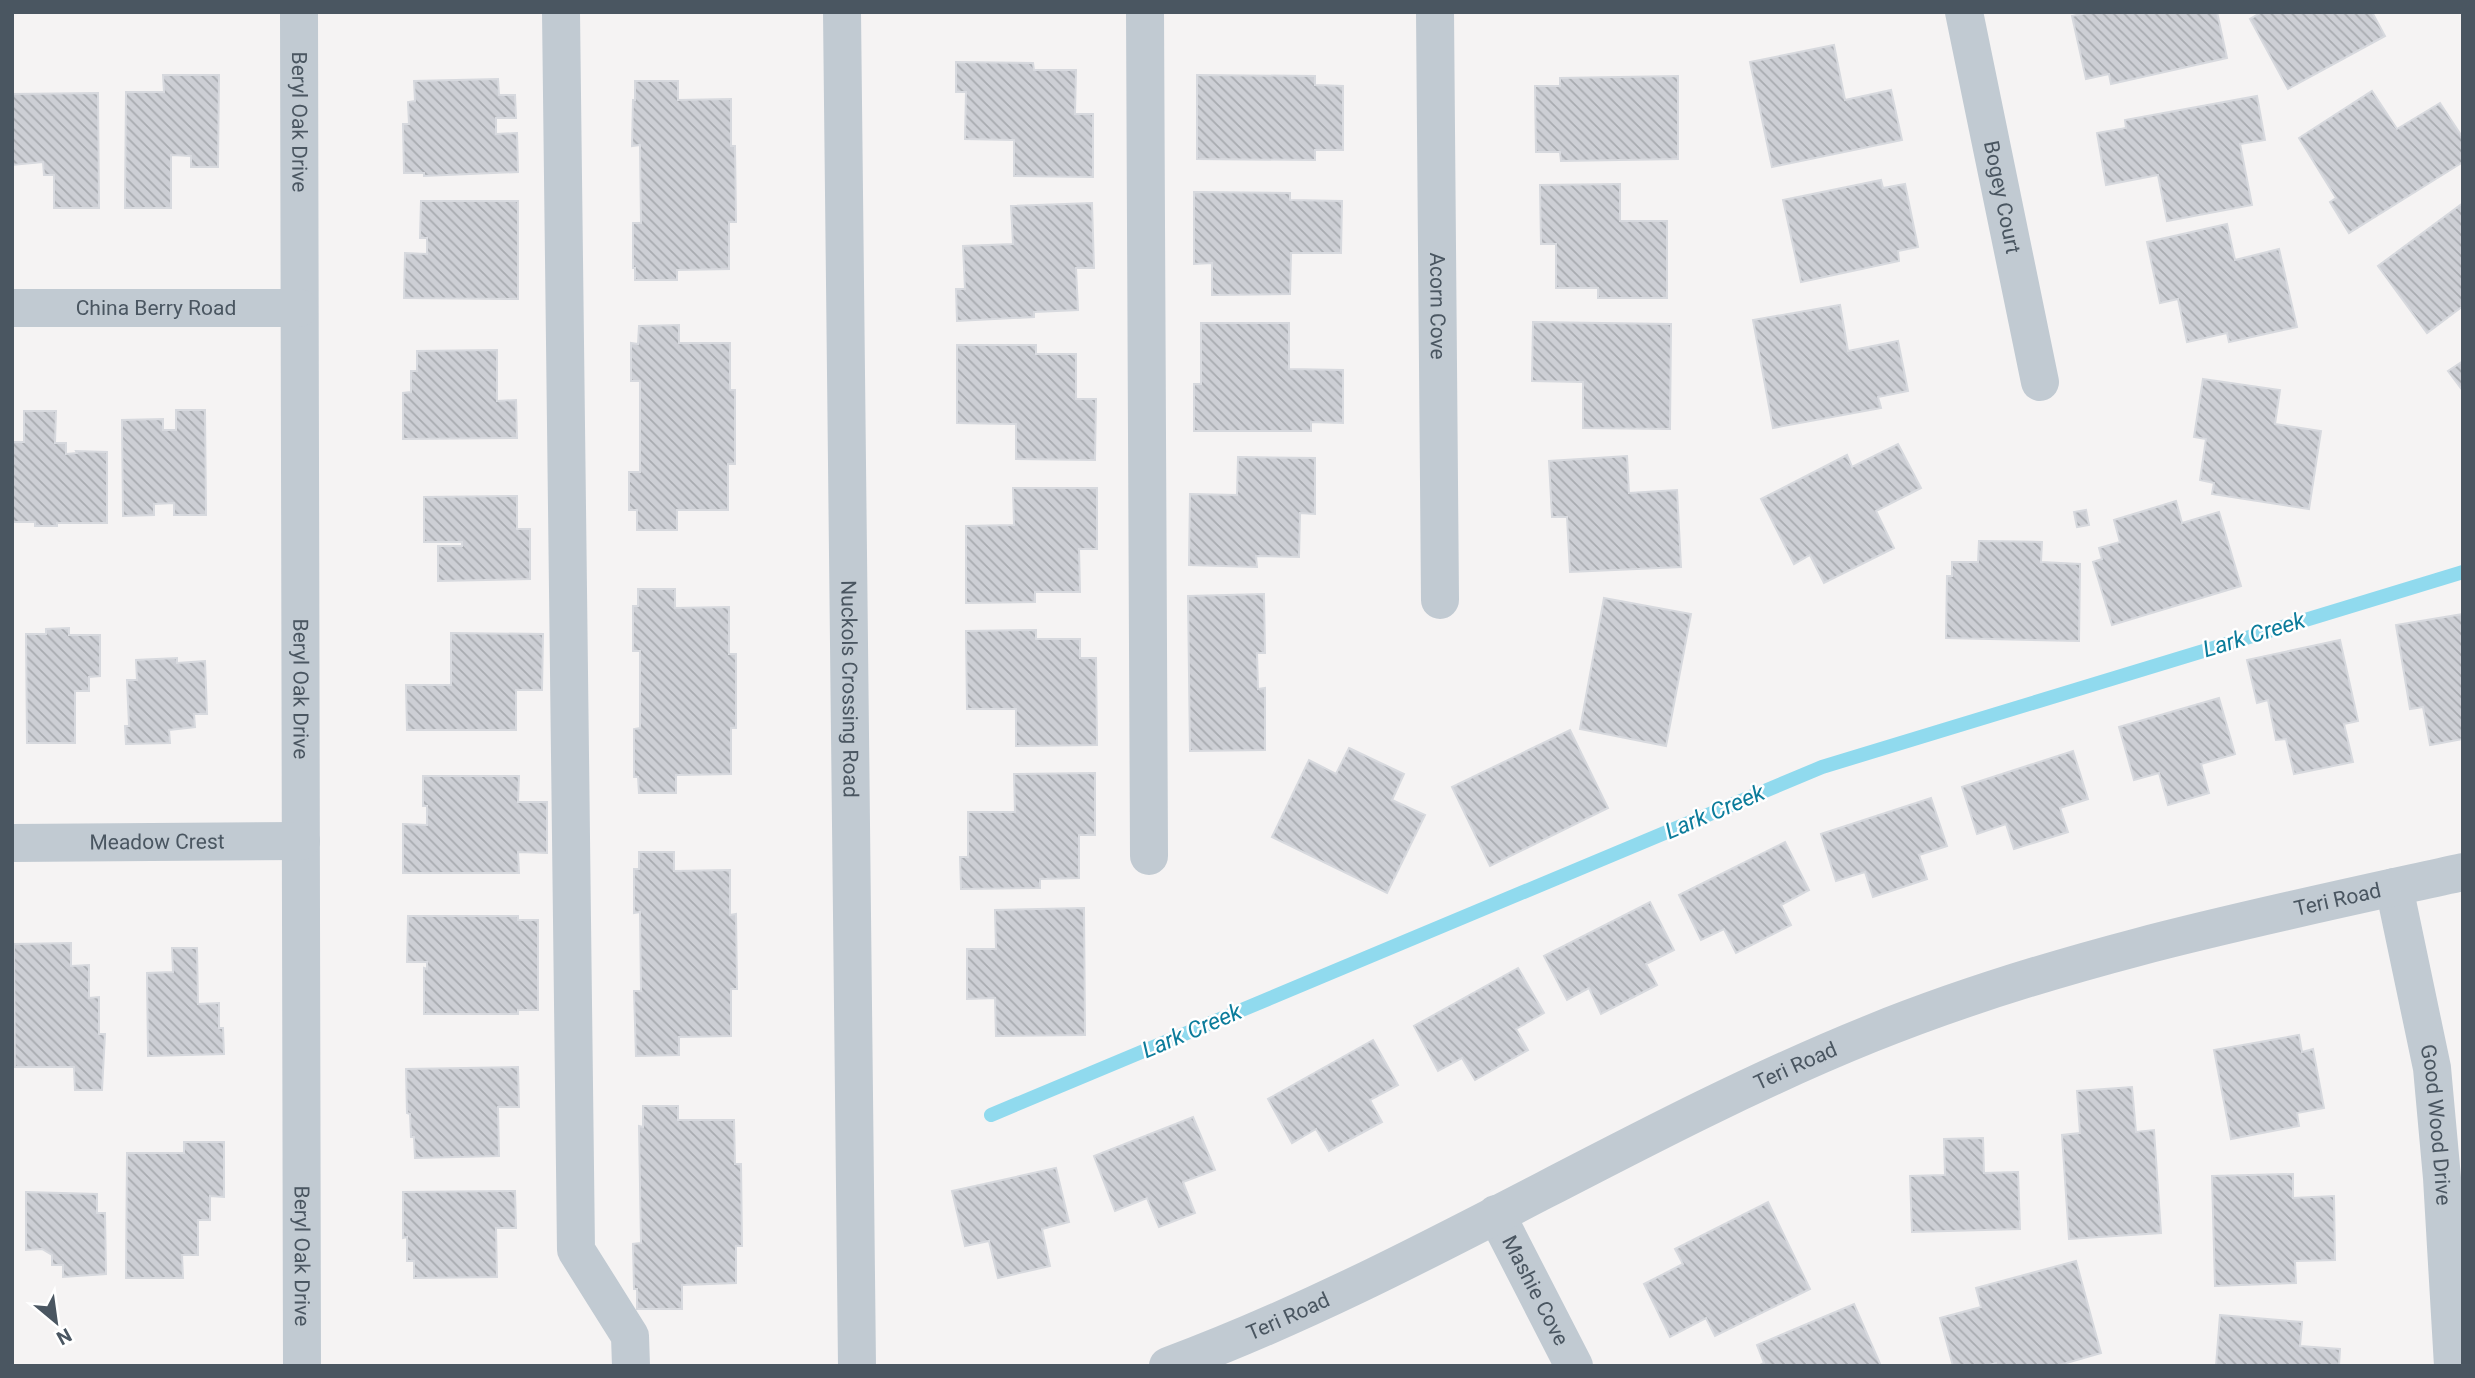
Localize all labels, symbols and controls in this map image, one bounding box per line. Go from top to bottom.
street label: Beryl Oak Drive [287,52,311,192]
street label: Bogey Court [1979,138,2025,256]
street label: Acorn Cove [1425,252,1450,360]
street label: China Berry Road [76,296,236,320]
street label: Nuckols Crossing Road [836,580,863,798]
water label: Lark Creek [2200,606,2309,663]
street label: Beryl Oak Drive [288,619,313,759]
water label: Lark Creek [1661,779,1769,845]
street label: Meadow Crest [89,830,225,854]
street label: Teri Road [2292,878,2383,921]
water label: Lark Creek [1138,998,1246,1064]
street label: Teri Road [1750,1037,1841,1095]
street label: Good Wood Drive [2415,1042,2456,1206]
street label: Beryl Oak Drive [290,1186,314,1326]
street label: Mashie Cove [1497,1231,1573,1350]
north arrow [21,1287,91,1357]
street label: Teri Road [1243,1287,1333,1345]
text: N [53,1323,75,1350]

